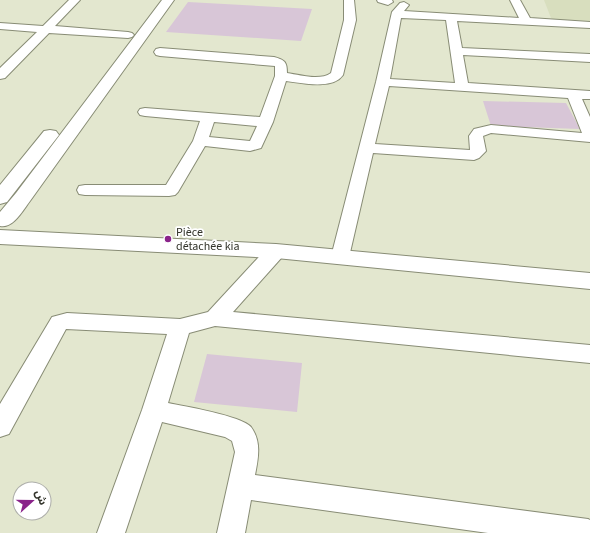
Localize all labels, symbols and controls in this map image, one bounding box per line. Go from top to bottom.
place label: Pièce détachée kia [176,224,240,255]
marker: Pièce détachée kia [163,234,173,244]
north arrow [12,481,52,521]
text: ش [31,488,51,507]

